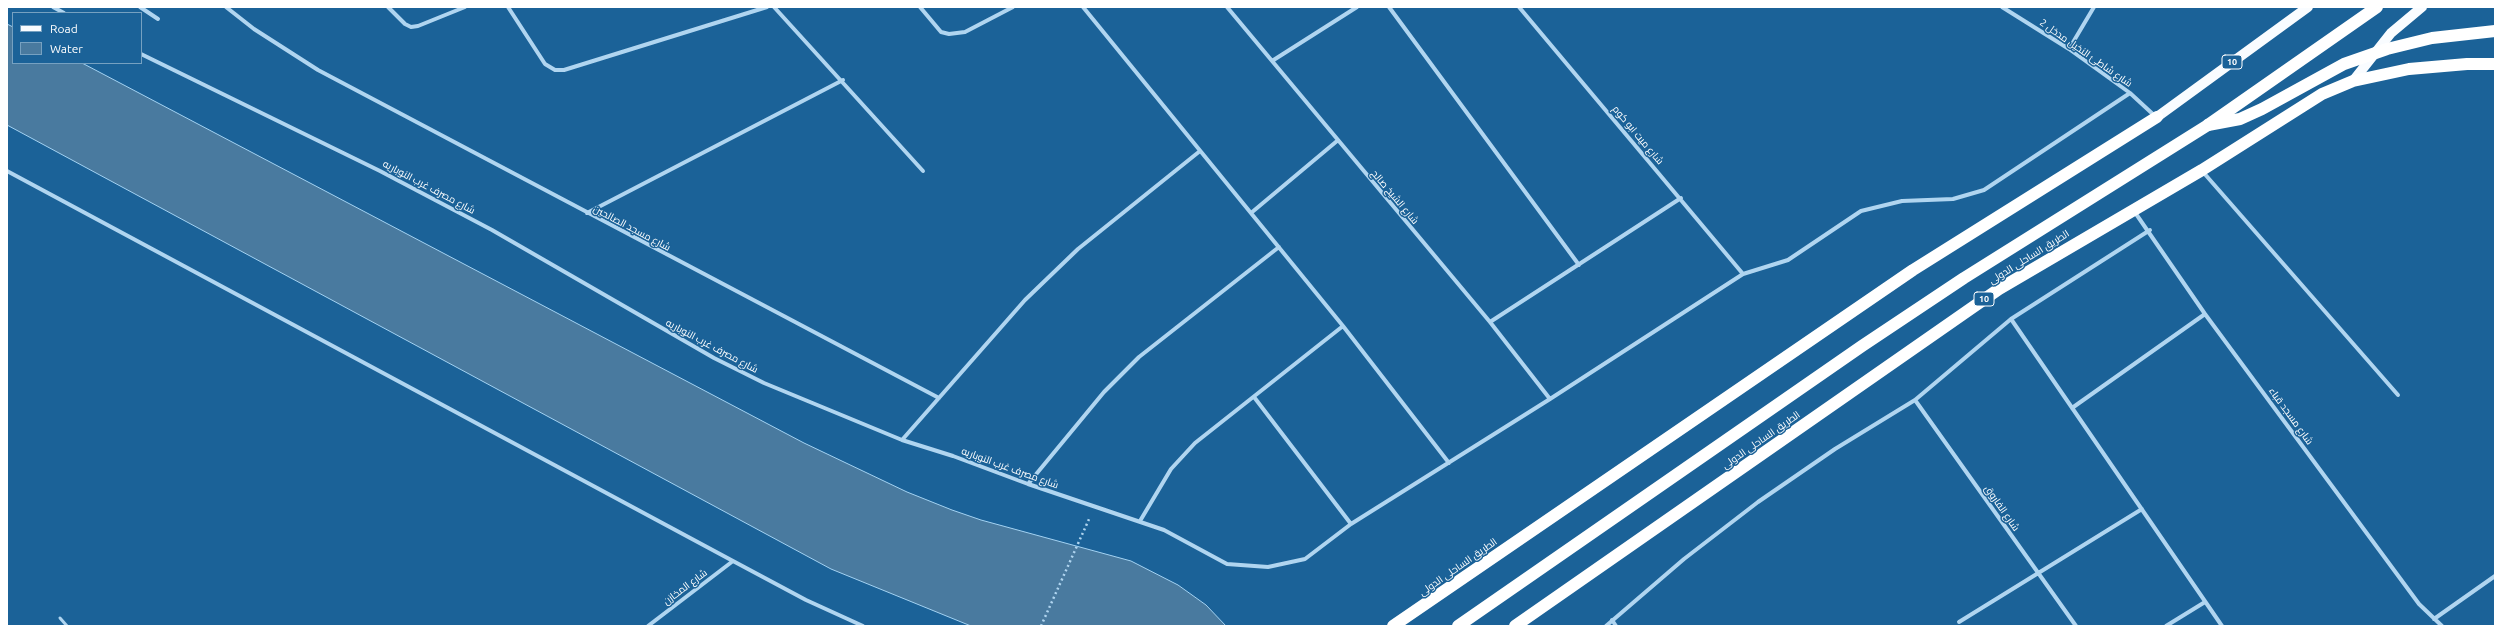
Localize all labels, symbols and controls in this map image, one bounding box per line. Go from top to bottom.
legend [12,12,142,64]
street label: شارع شاطئ النخيل مدخل 2 [2037,16,2135,90]
text: Road [50,22,78,35]
text: Water [50,42,83,55]
road number: 10 [2222,55,2242,69]
street label: شارع ميت ابو كوم [1610,103,1666,167]
street label: شارع مصرف غرب النوباريه [381,158,477,216]
street label: شارع الشيخ صالح [1369,167,1421,227]
street label: شارع مسجد الصالحين [591,203,673,253]
street label: الطريق الساحلى الدولى [1987,227,2071,287]
road number: 10 [1974,292,1994,306]
street label: شارع مصرف غرب النوباريه [664,317,760,375]
street label: شارع مسجد قباء [2266,385,2316,447]
street label: الطريق الساحلى الدولى [1720,409,1802,471]
street label: شارع مصرف غرب النوباريه [960,445,1060,491]
street label: شارع الفاروق [1982,483,2022,533]
street label: الطريق الساحلى الدولى [1417,536,1499,598]
street label: شارع المخازن [661,567,709,607]

